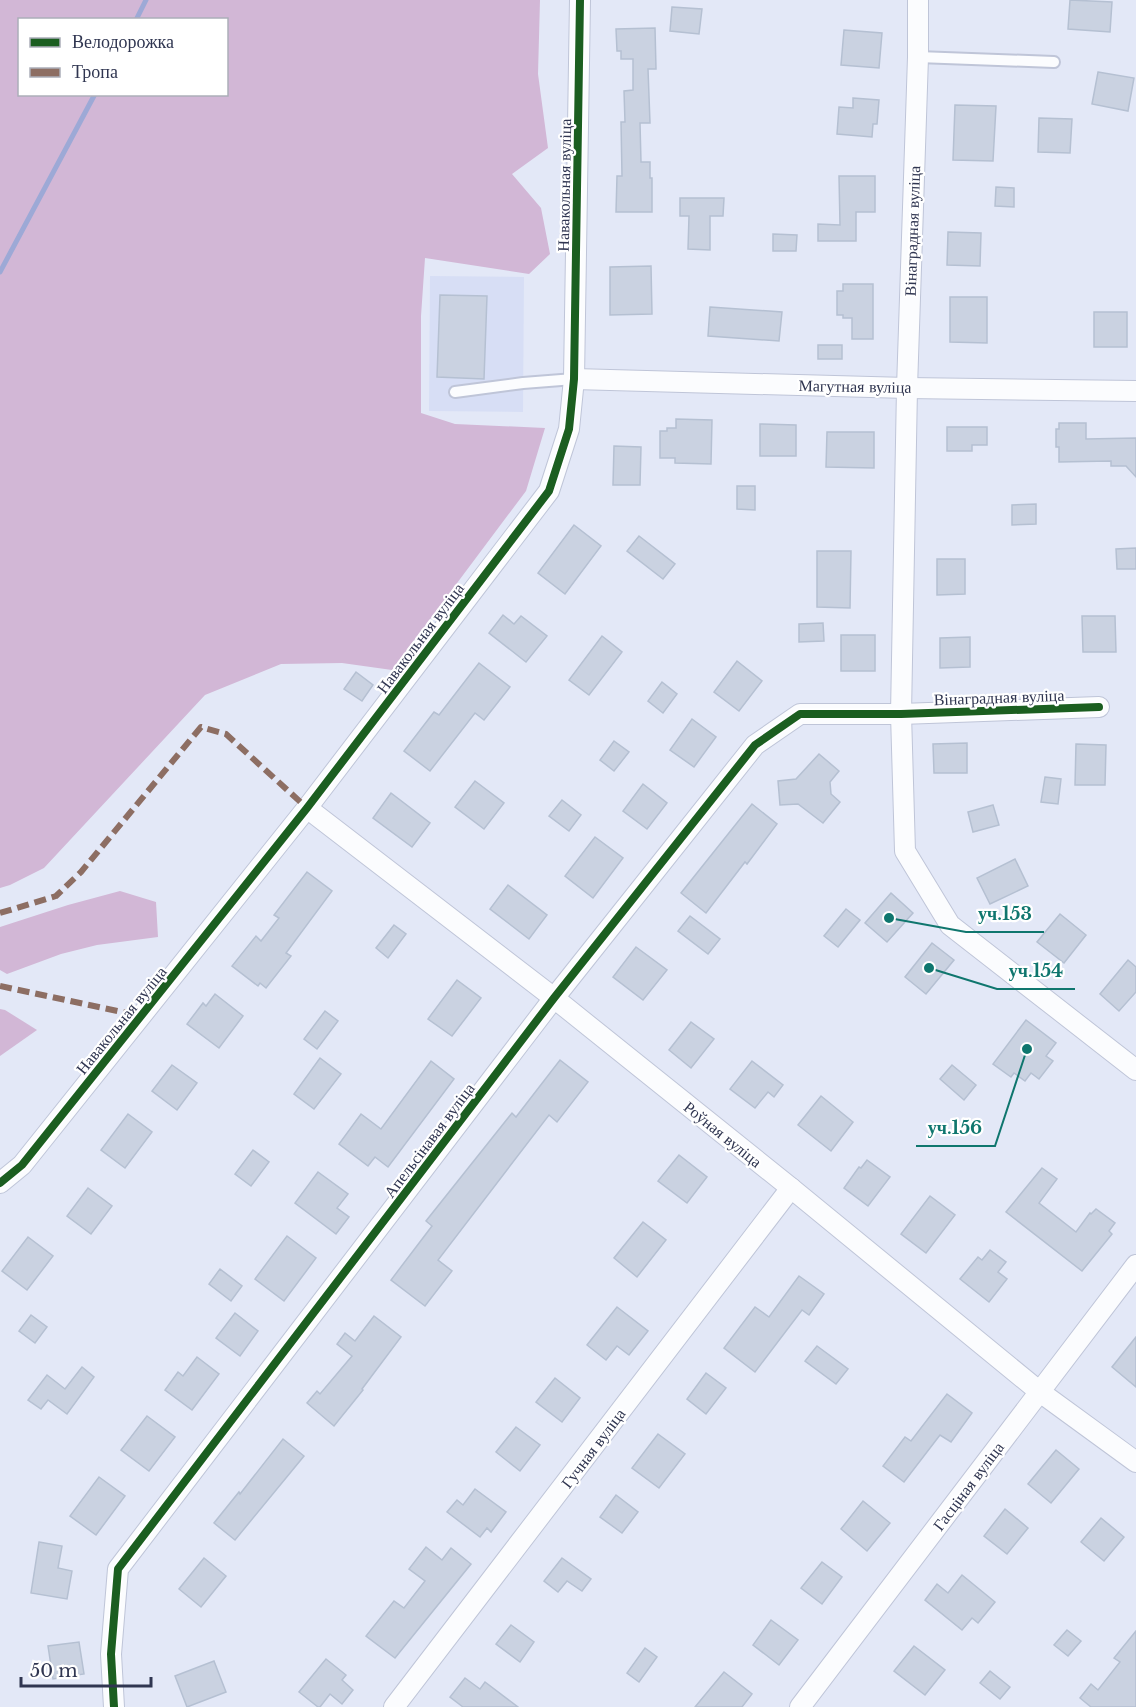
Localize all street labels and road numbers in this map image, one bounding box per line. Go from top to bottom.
street label: Навакольная вуліца [553,118,575,252]
street label: Вінаградная вуліца [900,165,924,297]
street label: Магутная вуліца [798,375,912,397]
street label: Навакольная вуліца [372,579,468,697]
street label: Вінаградная вуліца [933,685,1065,709]
street label: Навакольная вуліца [71,962,171,1078]
street label: Апельсінавая вуліца [379,1079,479,1201]
street label: Роўная вуліца [680,1096,766,1172]
street label: Гучная вуліца [557,1404,629,1492]
street label: Гасціная вуліца [928,1438,1008,1534]

